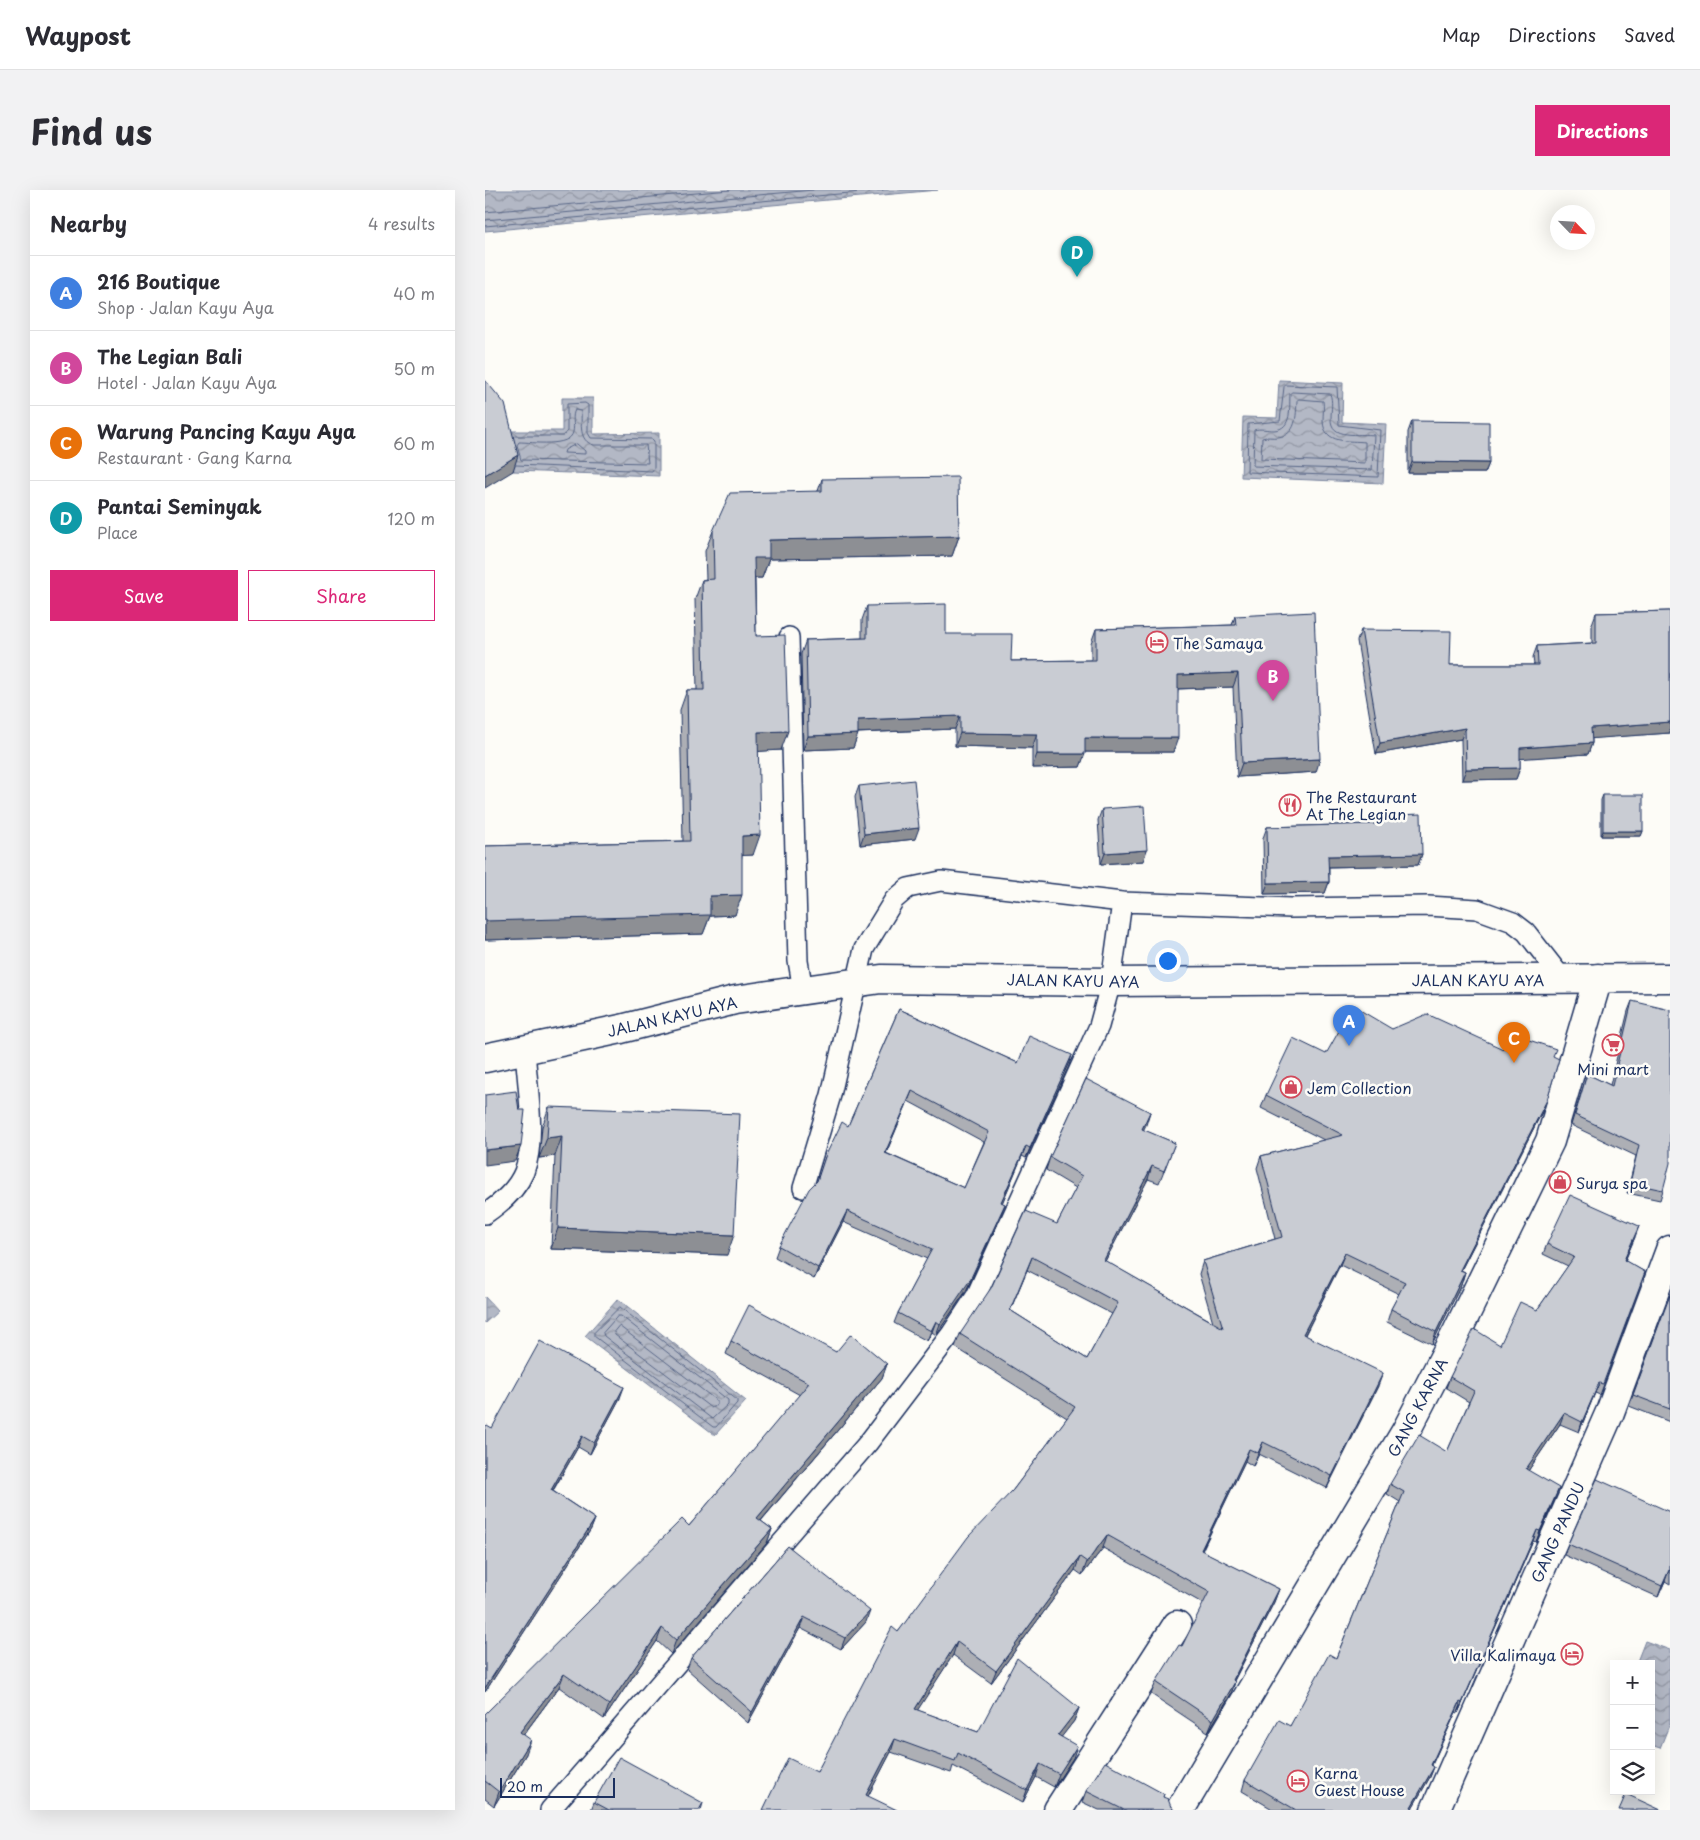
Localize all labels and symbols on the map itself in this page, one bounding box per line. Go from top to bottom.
north arrow [1550,205,1595,250]
pin: D [1061,236,1093,277]
hotel icon: The Samaya [1145,630,1169,654]
place label: The Samaya [1173,631,1264,654]
pin: B [1257,660,1289,701]
place label: The Restaurant At The Legian [1306,785,1417,825]
restaurant icon: The Restaurant At The Legian [1278,793,1302,817]
your location [1155,948,1181,974]
street label: JALAN KAYU AYA [1006,967,1140,993]
street label: JALAN KAYU AYA [1412,968,1544,991]
street label: JALAN KAYU AYA [605,990,739,1042]
pin: A [1333,1005,1365,1046]
pin: C [1498,1022,1530,1063]
supermarket icon: Mini mart [1601,1033,1625,1057]
place label: Mini mart [1577,1057,1649,1080]
shop icon: Jem Collection [1279,1075,1303,1099]
place label: Jem Collection [1307,1076,1412,1099]
shop icon: Surya spa [1548,1170,1572,1194]
place label: Surya spa [1576,1171,1648,1194]
street label: GANG KARNA [1381,1353,1453,1461]
street label: GANG PANDU [1524,1478,1590,1586]
hotel icon: Villa Kalimaya [1560,1642,1584,1666]
place label: Villa Kalimaya [1450,1643,1557,1666]
place label: Karna Guest House [1314,1761,1405,1801]
hotel icon: Karna Guest House [1286,1769,1310,1793]
scale bar [500,1775,615,1798]

